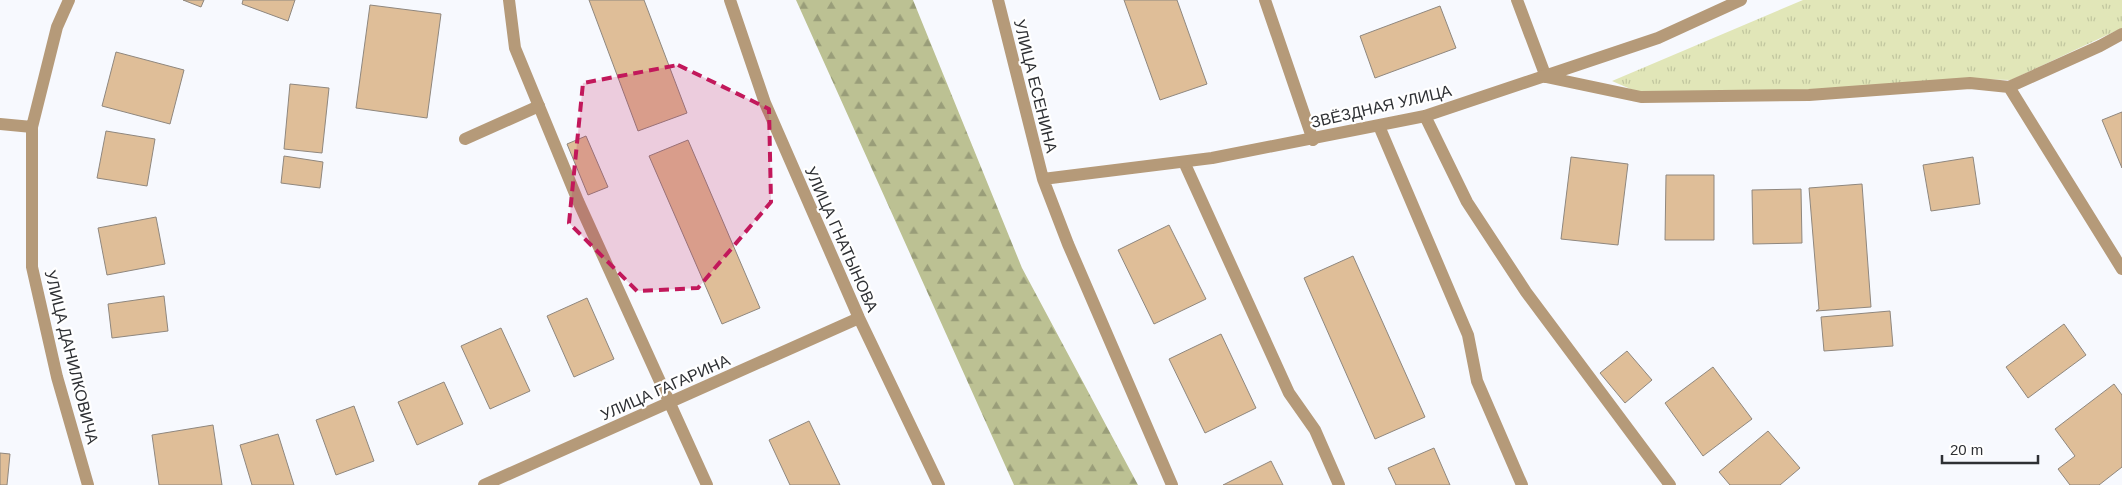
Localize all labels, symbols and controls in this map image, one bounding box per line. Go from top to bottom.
street label: УЛИЦА ЕСЕНИНА [1011,18,1060,155]
street label: ЗВЁЗДНАЯ УЛИЦА [1309,82,1453,131]
street label: УЛИЦА ГНАТЫНОВА [802,164,881,315]
street label: УЛИЦА ДАНИЛКОВИЧА [42,268,101,446]
street label: УЛИЦА ГАГАРИНА [598,351,733,424]
scale bar [1942,432,2038,464]
text: 20 m [1950,441,1983,458]

